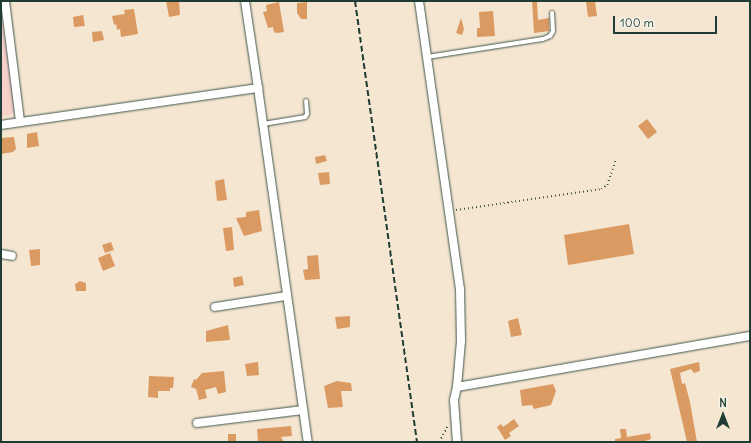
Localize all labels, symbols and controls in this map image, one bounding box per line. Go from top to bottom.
scale bar [615,8,719,34]
text: 100 m [620,15,654,30]
north arrow [703,395,743,435]
text: N [719,396,727,410]

